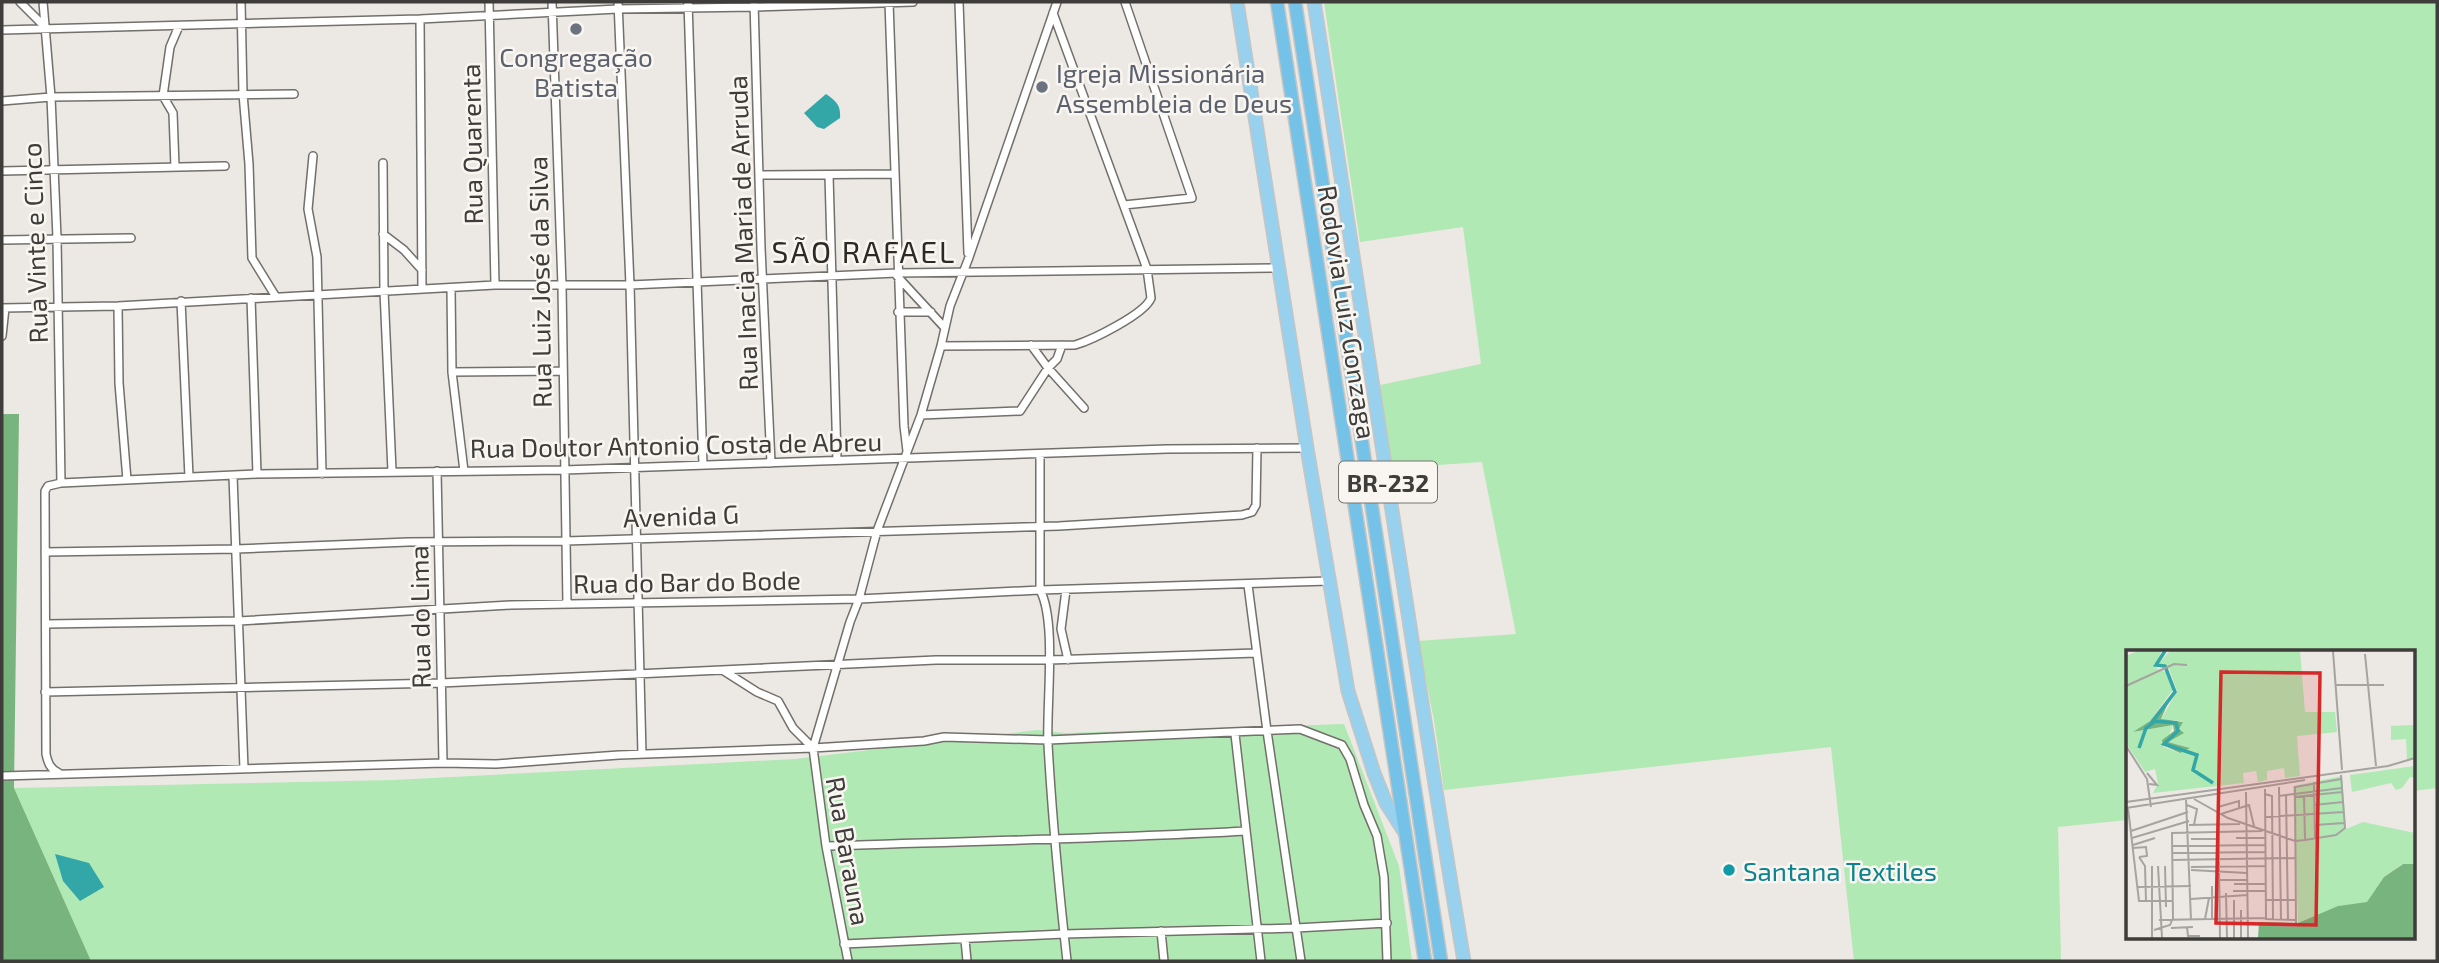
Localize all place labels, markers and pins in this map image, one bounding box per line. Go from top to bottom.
marker: Congregação Batista [568,21,584,37]
place label: Congregação Batista [499,41,653,102]
place label: Igreja Missionária Assembleia de Deus [1056,57,1292,118]
marker: Igreja Missionária Assembleia de Deus [1034,79,1050,95]
place label: Santana Textiles [1743,855,1937,886]
marker: Santana Textiles [1721,862,1737,878]

